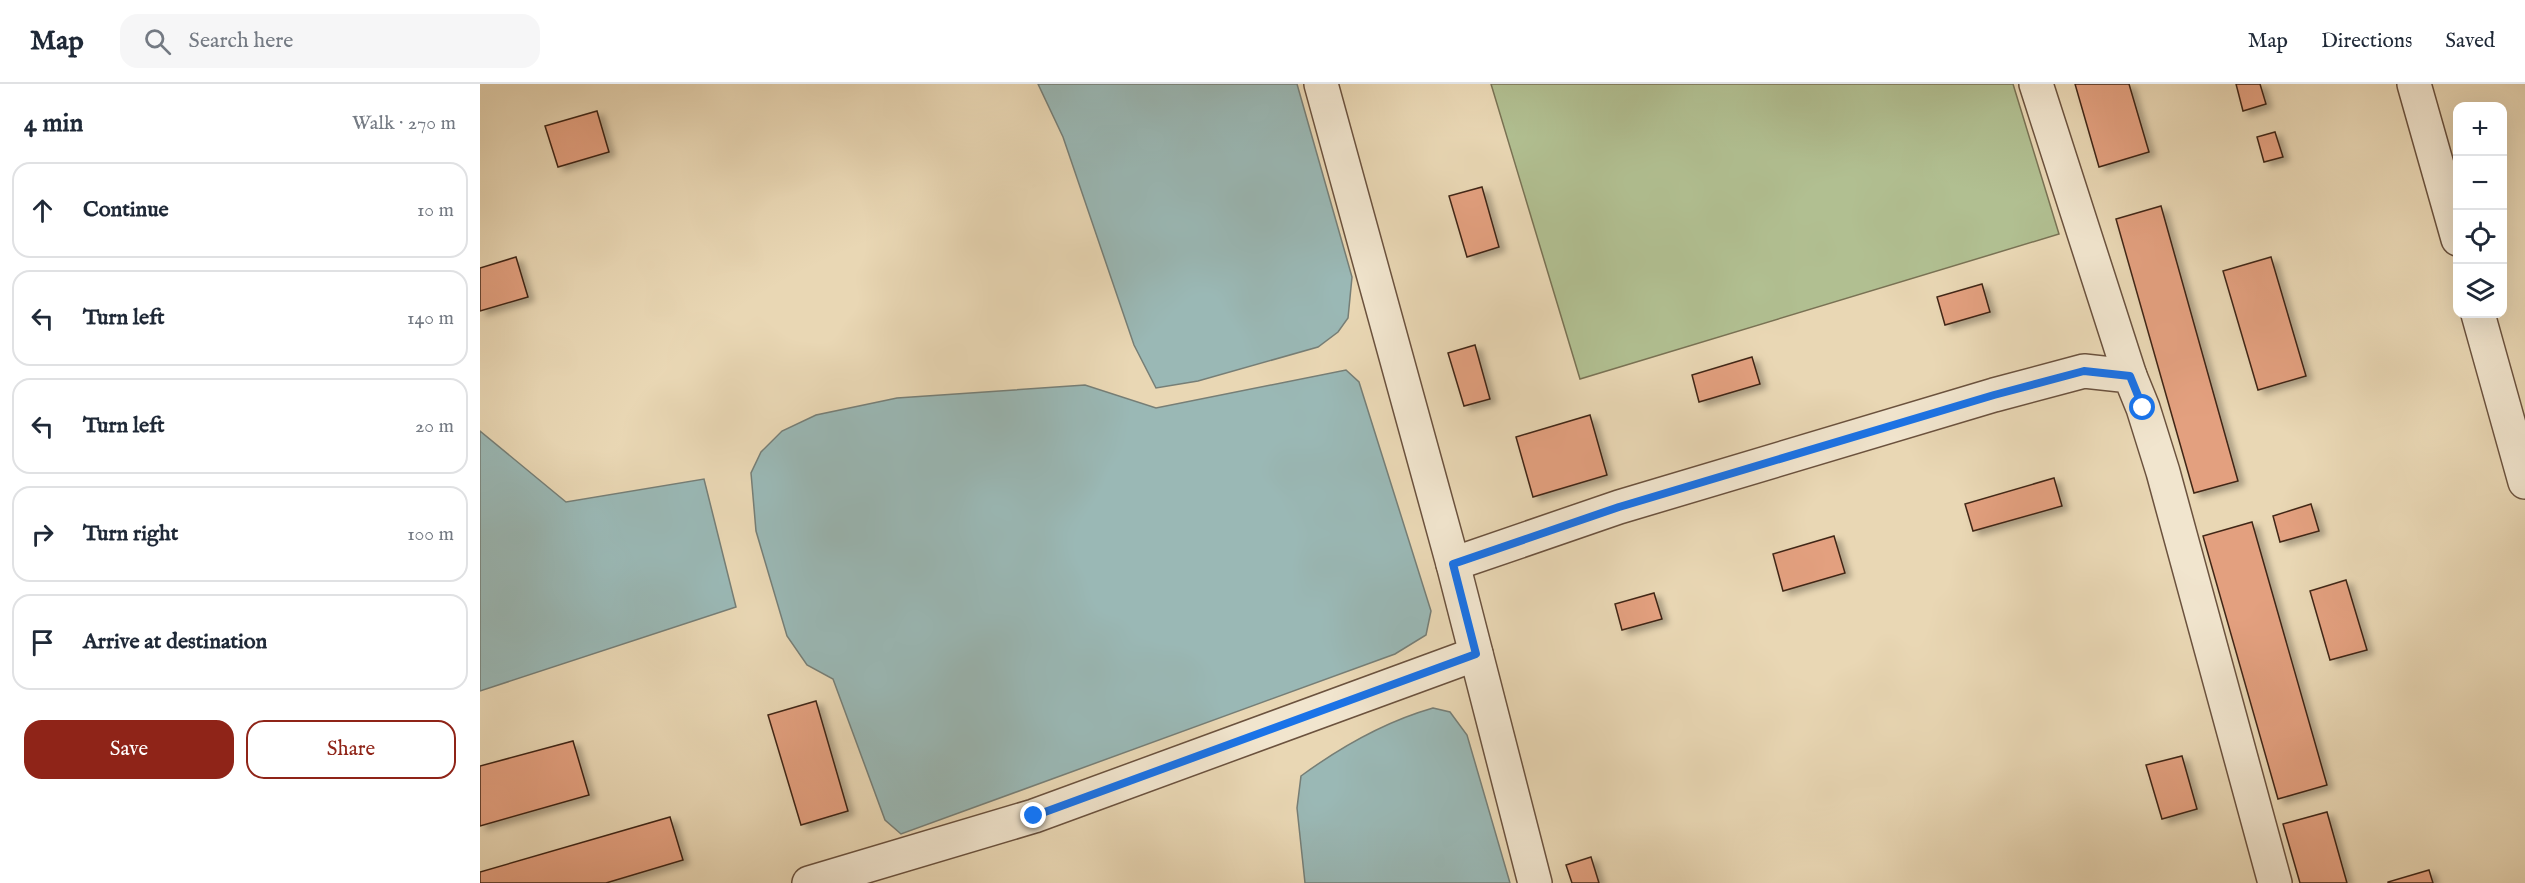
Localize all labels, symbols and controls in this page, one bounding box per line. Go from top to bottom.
search box [120,14,540,68]
text: Map [30,24,84,59]
icon: search [141,25,174,58]
text: Search here [189,27,293,55]
text: Map [2248,28,2288,55]
text: Directions [2321,28,2412,55]
text: Saved [2445,28,2495,55]
map controls [2453,102,2507,318]
button: + [2453,102,2507,156]
text: 4 min [24,107,83,140]
text: Walk · 270 m [352,111,456,136]
button: − [2453,156,2507,210]
icon: ahead [26,194,59,227]
text: Continue [83,196,169,224]
text: 10 m [417,198,454,223]
button: locate [2453,210,2507,264]
button: layers [2453,264,2507,318]
icon: left [26,302,59,335]
text: Turn left [83,304,165,332]
text: 140 m [407,306,454,331]
route start [2129,394,2155,420]
icon: left [26,410,59,443]
text: Turn left [83,412,165,440]
text: 20 m [415,414,454,439]
icon: right [26,518,59,551]
text: Turn right [83,520,178,548]
text: 100 m [407,522,454,547]
icon: arrive [26,626,59,659]
text: Arrive at destination [83,628,267,656]
button: Save [24,720,234,779]
button: Share [246,720,456,779]
route end [1020,802,1046,828]

